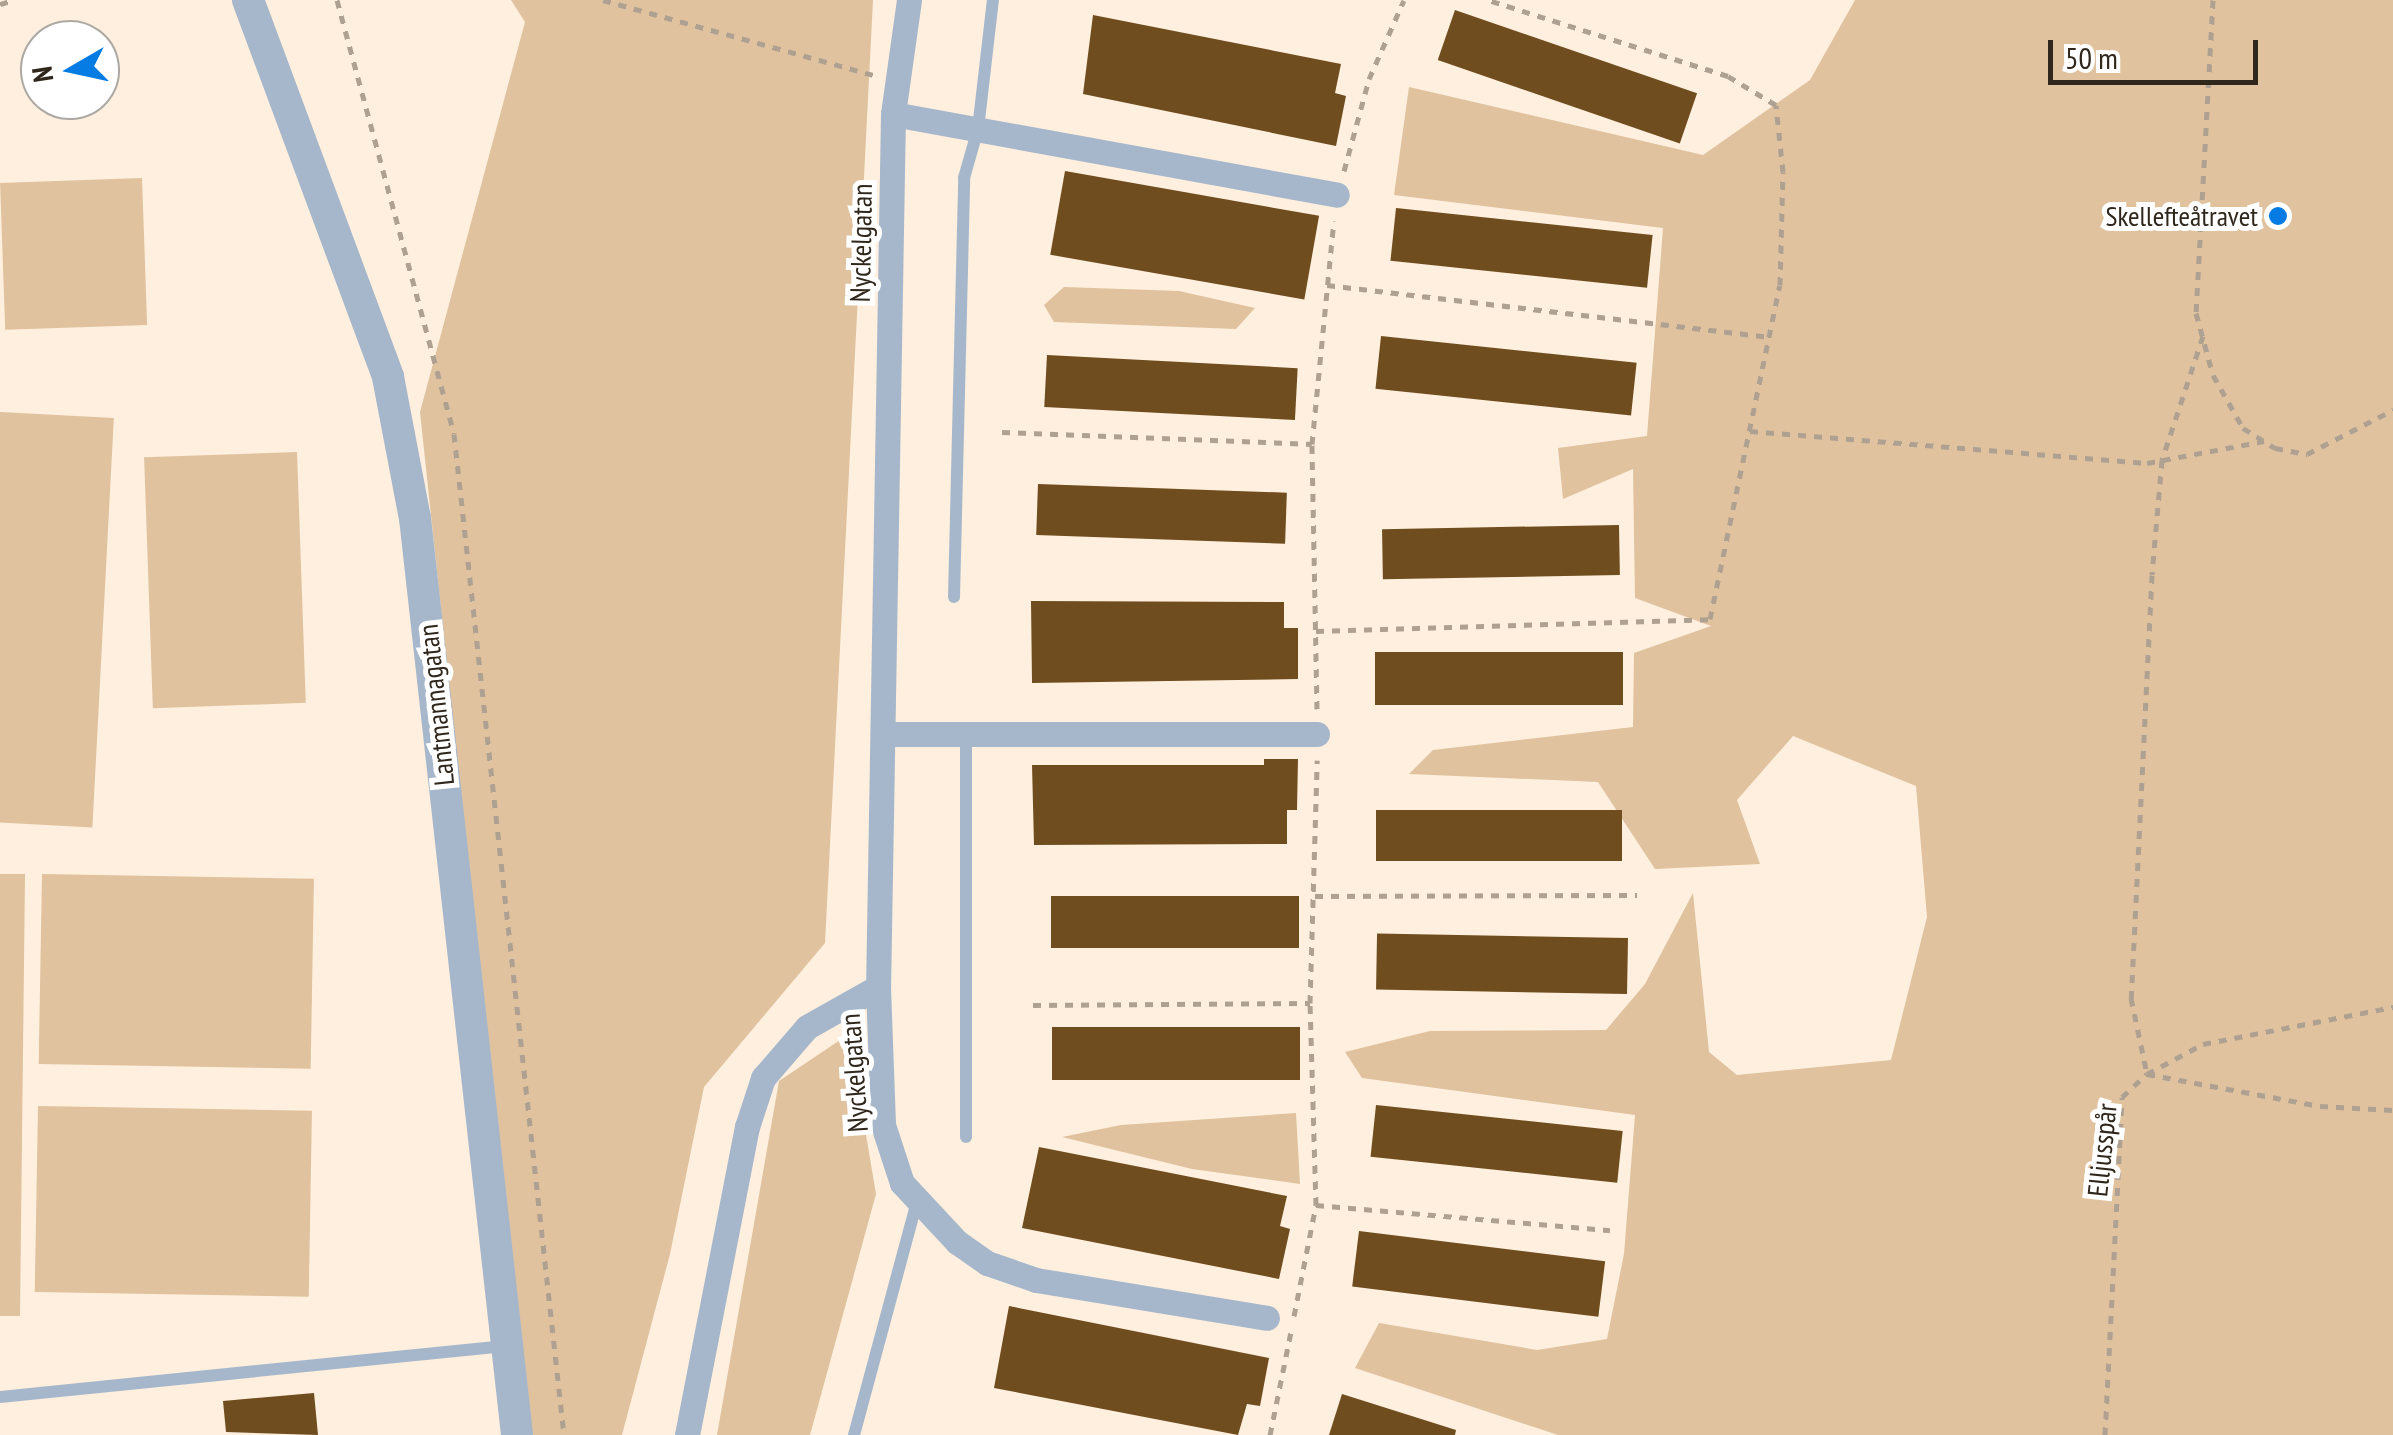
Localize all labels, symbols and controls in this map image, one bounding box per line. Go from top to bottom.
north arrow [20,20,120,120]
scale bar [2053,20,2263,82]
text: 50 m [2065,38,2118,77]
text: N [22,64,61,85]
street label: Nyckelgatan [843,183,879,303]
place label: Skellefteåtravet [2105,199,2258,233]
marker: Skellefteåtravet [2267,205,2289,227]
street label: Lantmannagatan [411,623,461,787]
street label: Nyckelgatan [833,1013,875,1133]
street label: Elljusspår [2080,1102,2124,1198]

